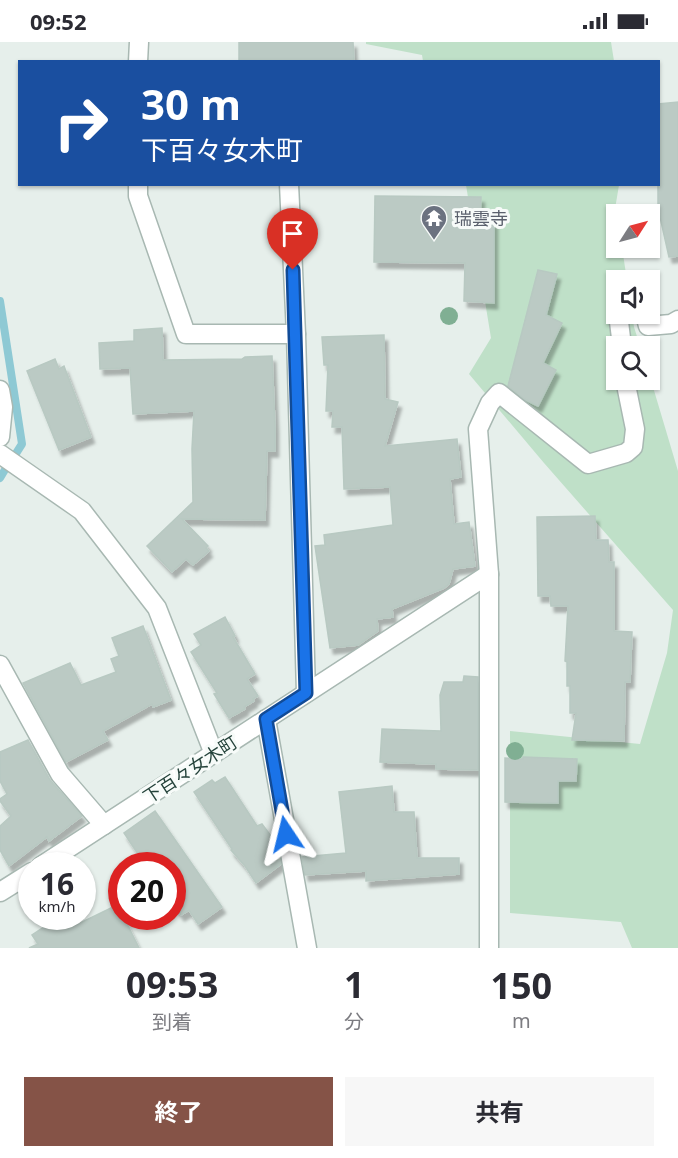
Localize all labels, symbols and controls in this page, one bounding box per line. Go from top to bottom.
text: 09:52 [30,6,87,36]
text: 30 m [141,75,241,132]
icon: right [42,84,120,162]
text: 下百々女木町 [141,131,303,168]
temple icon: 瑞雲寺 [419,203,449,241]
north arrow [606,204,660,258]
map controls [606,204,660,390]
place label: 瑞雲寺 [454,206,508,230]
pin [267,208,318,270]
icon: arrive [276,217,309,250]
button: sound [606,270,660,324]
button: search [606,336,660,390]
street label: 下百々女木町 [138,730,242,808]
position arrow [254,802,318,866]
speed limit sign: 20 [108,852,186,930]
text: 16 [40,863,74,904]
text: km/h [39,896,75,916]
text: 09:53 [126,960,218,1009]
text: 1 [344,960,365,1009]
text: 150 [490,961,552,1010]
text: m [512,1007,531,1034]
text: 到着 [152,1008,192,1035]
text: 分 [344,1008,364,1035]
button: 終了 [24,1077,333,1146]
button: 共有 [345,1077,654,1146]

